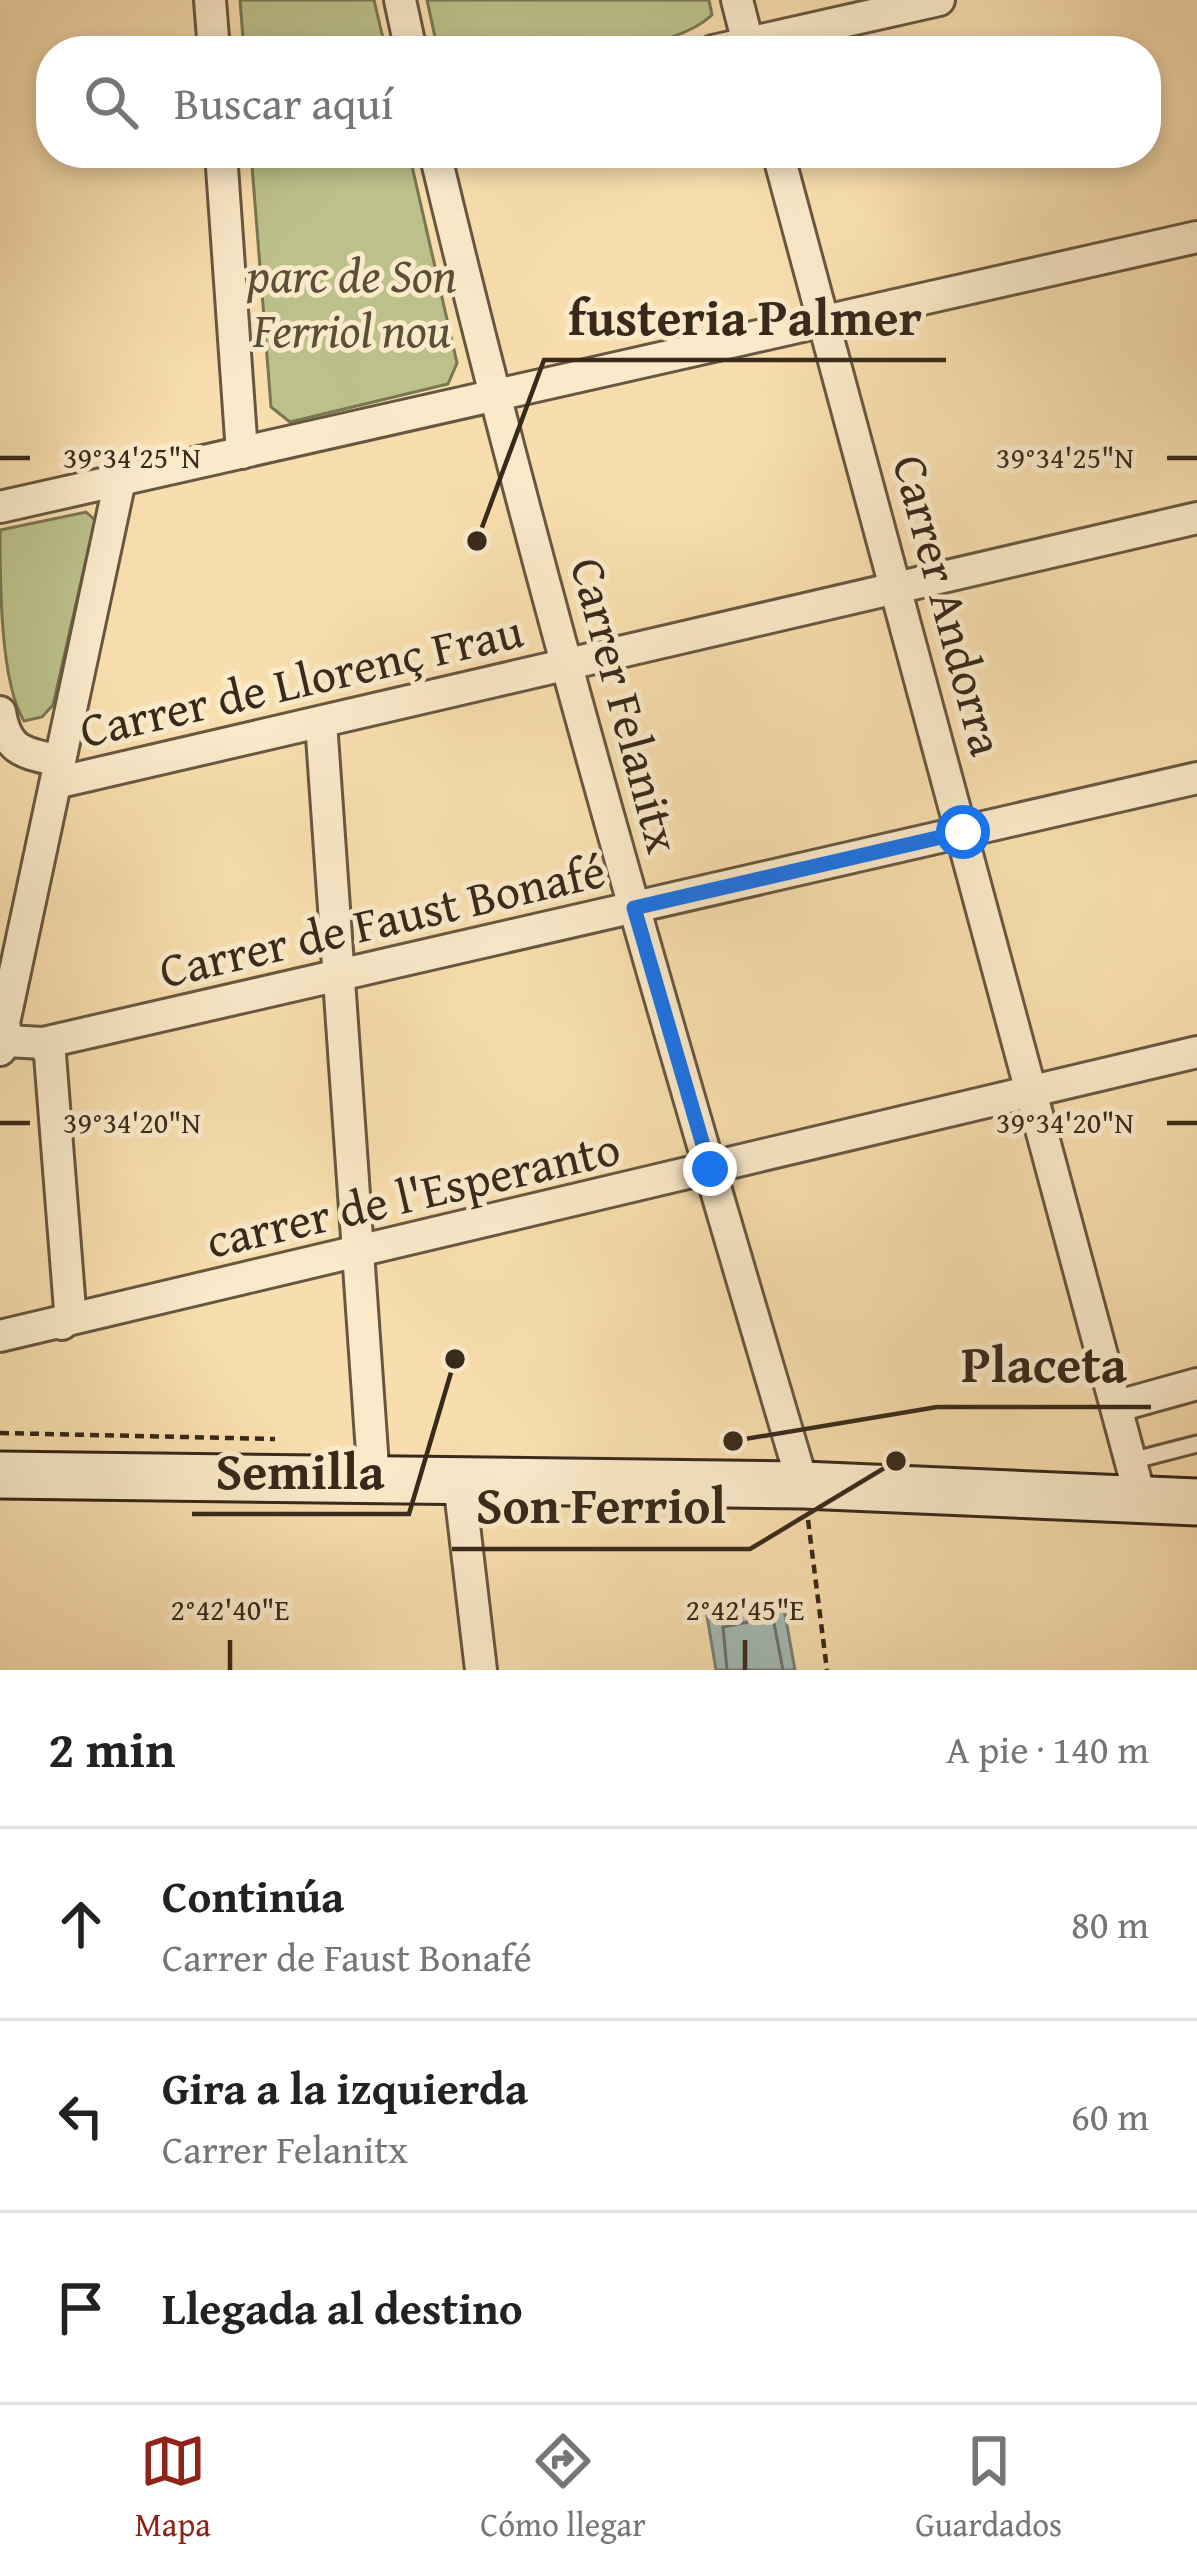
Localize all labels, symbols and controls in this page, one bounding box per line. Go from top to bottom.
search box [36,36,1161,168]
icon: search [78,69,144,135]
text: Buscar aquí [174,70,393,135]
park label: parc de Son Ferriol nou [246,239,457,365]
callout: fusteria Palmer [544,273,946,360]
text: fusteria Palmer [568,279,922,354]
text: 39°34'25"N [63,435,201,479]
text: 39°34'25"N [996,435,1134,479]
street label: Carrer Andorra [875,447,1024,763]
street label: Carrer Felanitx [553,550,700,861]
street label: Carrer de Llorenç Frau [73,594,529,765]
route start [936,805,990,859]
street label: Carrer de Faust Bonafé [152,834,612,1005]
text: 39°34'20"N [63,1100,201,1144]
text: 39°34'20"N [996,1100,1134,1144]
street label: carrer de l'Esperanto [199,1111,627,1276]
route end [683,1142,737,1196]
callout: Placeta [937,1320,1151,1407]
text: Placeta [961,1326,1128,1401]
callout: Semilla [192,1427,409,1514]
text: Semilla [215,1433,385,1508]
callout: Son Ferriol [452,1462,750,1549]
text: Son Ferriol [476,1467,726,1542]
text: 2°42'40"E [170,1587,290,1631]
text: 2°42'45"E [685,1587,805,1631]
text: 2 min [48,1711,175,1786]
text: A pie · 140 m [946,1720,1149,1777]
text: Continúa [162,1863,344,1928]
icon: ahead [48,1891,114,1957]
text: 80 m [1071,1895,1149,1952]
text: Carrer de Faust Bonafé [162,1928,532,1985]
text: Gira a la izquierda [162,2055,528,2120]
icon: left [48,2083,114,2149]
text: 60 m [1071,2087,1149,2144]
text: Carrer Felanitx [162,2120,408,2177]
icon: arrive [48,2275,114,2341]
text: Llegada al destino [162,2275,523,2340]
tab: Mapa [135,2428,211,2548]
tab: Cómo llegar [480,2428,646,2548]
tab: Guardados [915,2428,1062,2548]

